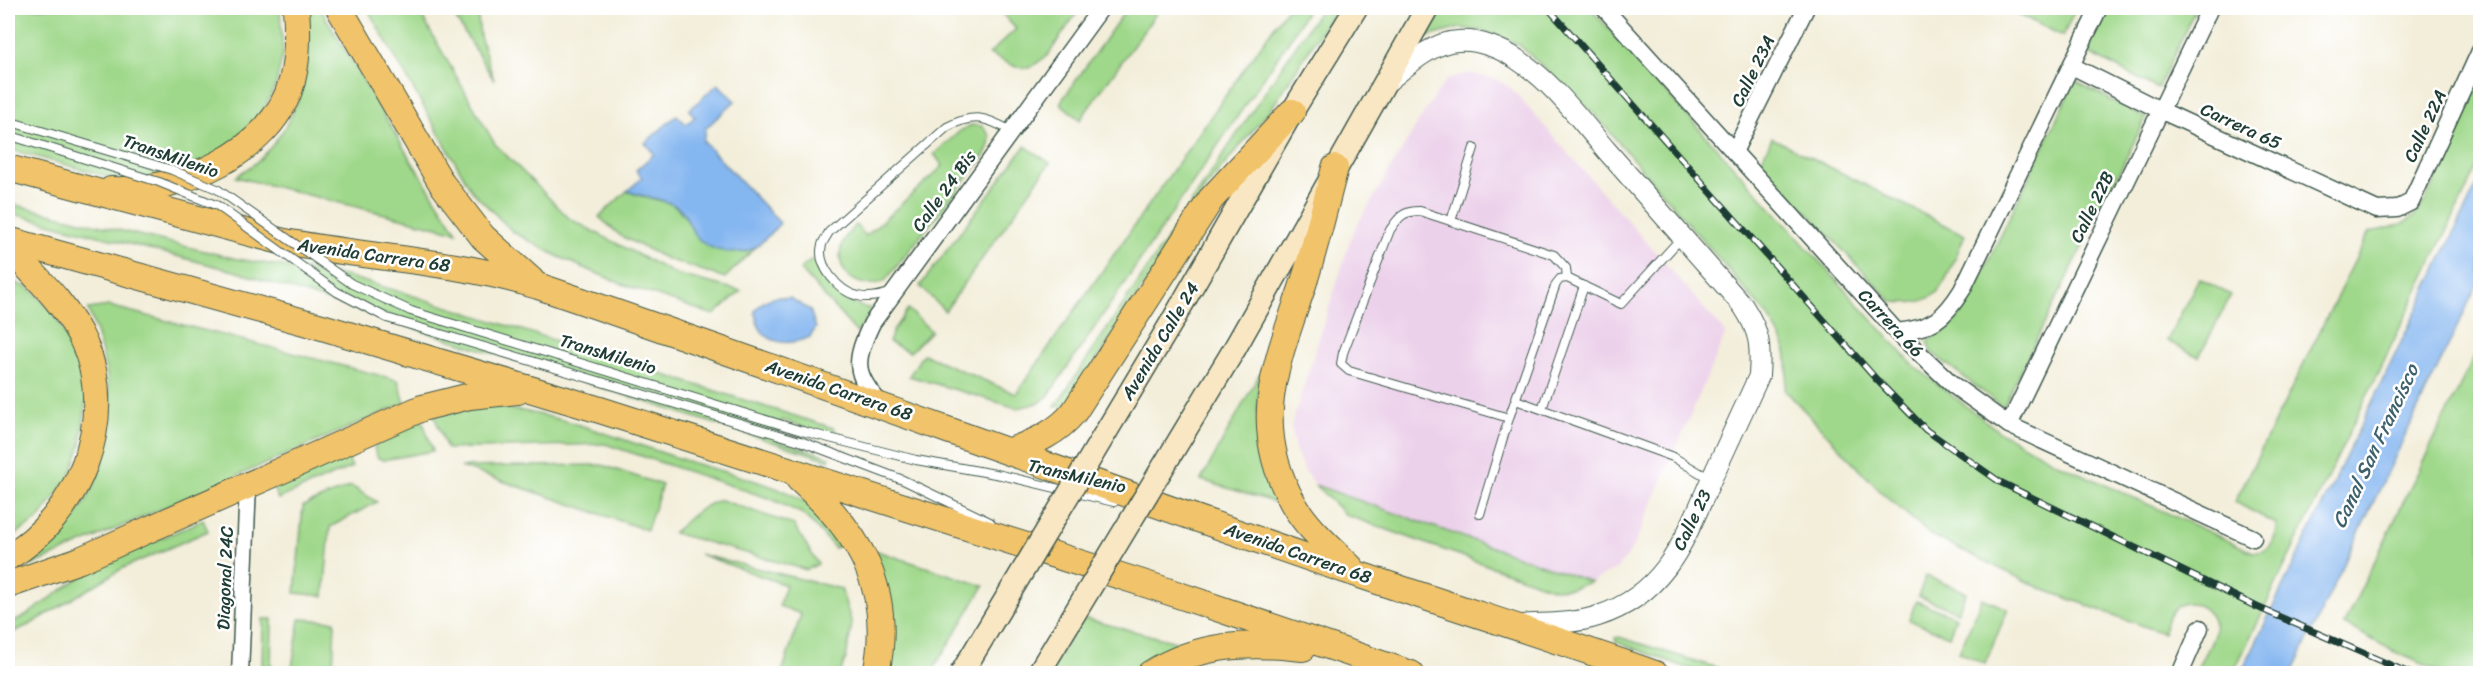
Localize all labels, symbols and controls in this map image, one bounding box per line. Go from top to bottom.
street label: Calle 23A [1722,30,1784,112]
street label: Calle 22A [2394,84,2456,168]
street label: Carrera 65 [2195,93,2287,159]
street label: TransMilenio [119,125,223,187]
street label: Calle 24 Bis [903,142,985,239]
street label: Calle 22B [2061,166,2123,248]
street label: Avenida Carrera 68 [295,228,452,282]
street label: Avenida Calle 24 [1111,276,1208,407]
street label: Carrera 66 [1850,281,1932,365]
street label: TransMilenio [556,324,660,384]
street label: Avenida Carrera 68 [760,350,917,430]
water label: Canal San Francisco [2322,357,2429,534]
street label: TransMilenio [1025,449,1129,503]
street label: Calle 23 [1663,484,1721,556]
street label: Avenida Carrera 68 [1219,513,1376,593]
street label: Diagonal 24C [207,525,243,631]

